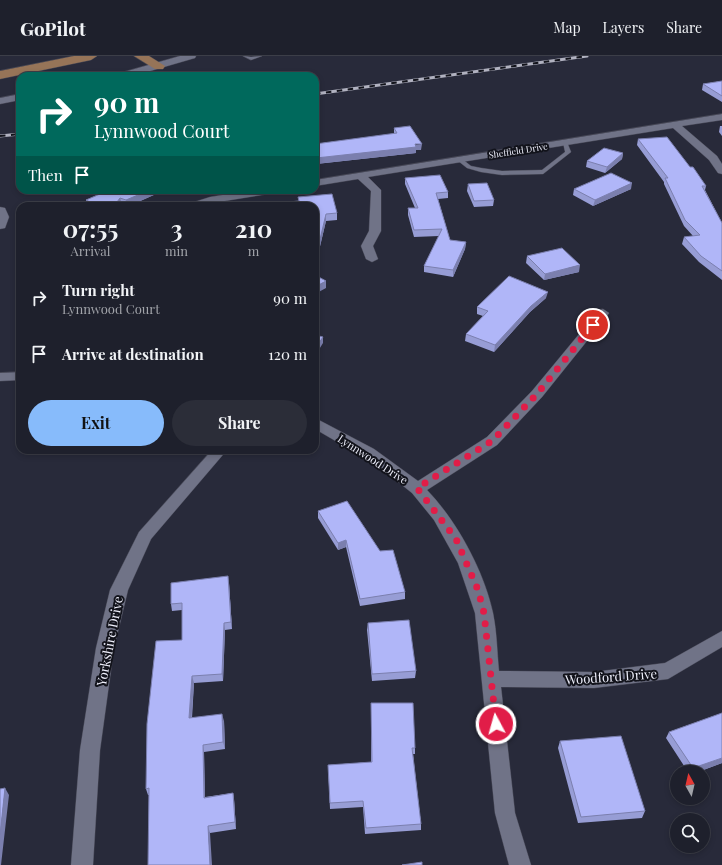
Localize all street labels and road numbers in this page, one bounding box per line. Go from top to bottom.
street label: Sheffield Drive [488,139,549,161]
street label: Lynnwood Drive [335,431,411,488]
street label: Yorkshire Drive [92,594,126,688]
street label: Woodford Drive [564,664,658,688]

